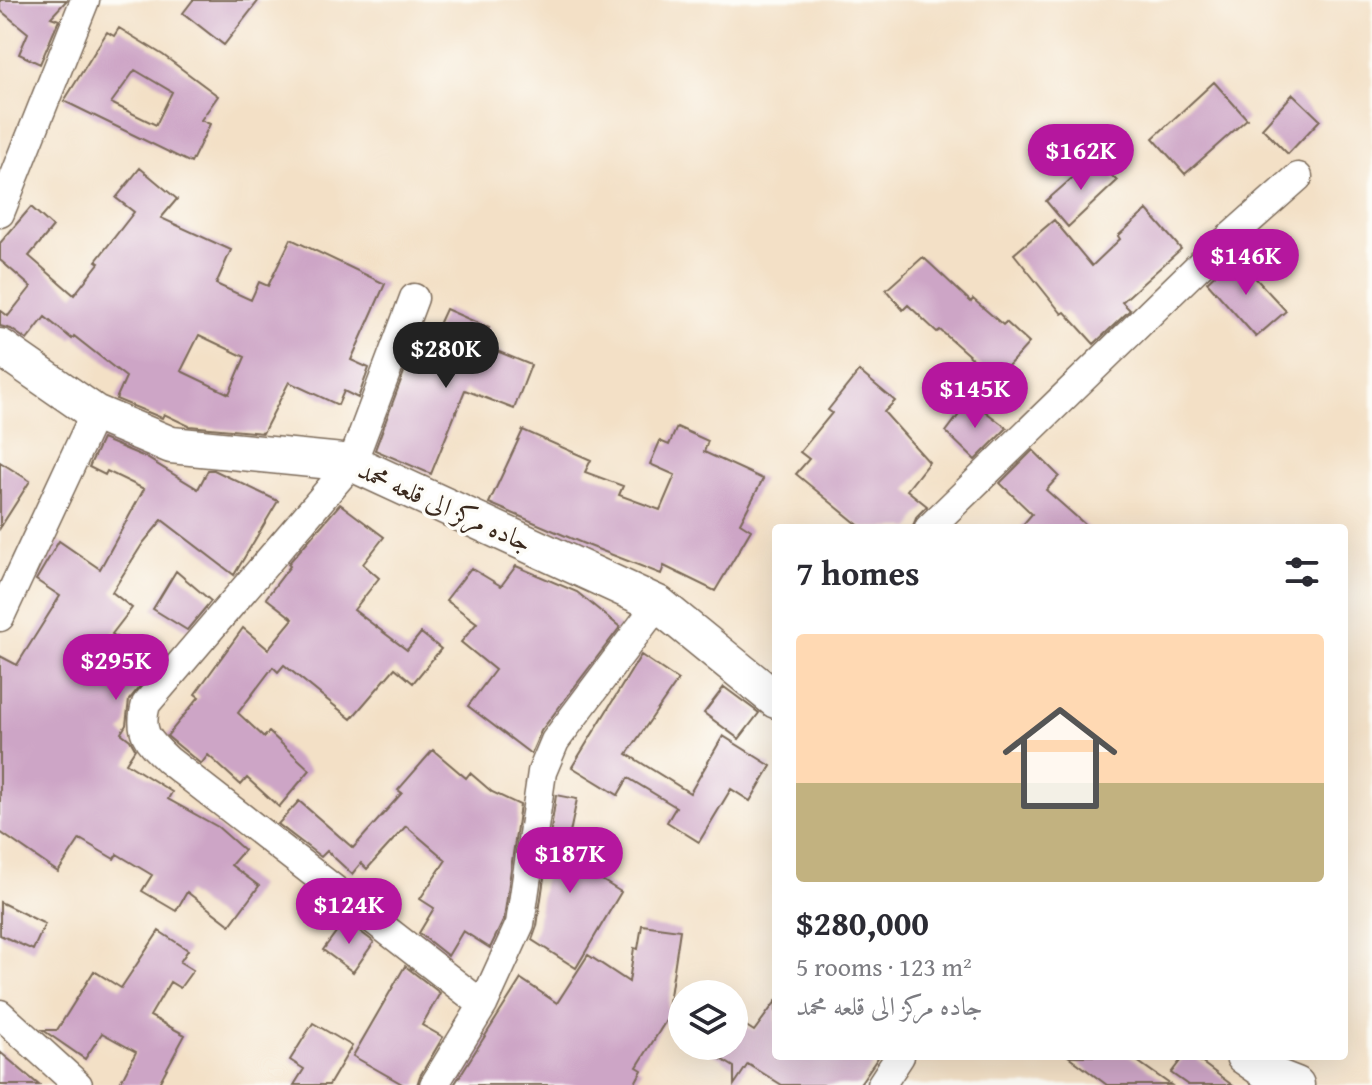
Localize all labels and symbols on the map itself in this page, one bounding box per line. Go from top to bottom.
pin: $162K [1025,124,1137,192]
pin: $146K [1190,229,1302,297]
pin: $280K [390,322,502,390]
pin: $145K [919,362,1031,430]
street label: جاده مرکز الی قلعه محمد [352,450,538,561]
pin: $295K [60,634,172,702]
pin: $187K [514,827,626,895]
pin: $124K [293,878,405,946]

